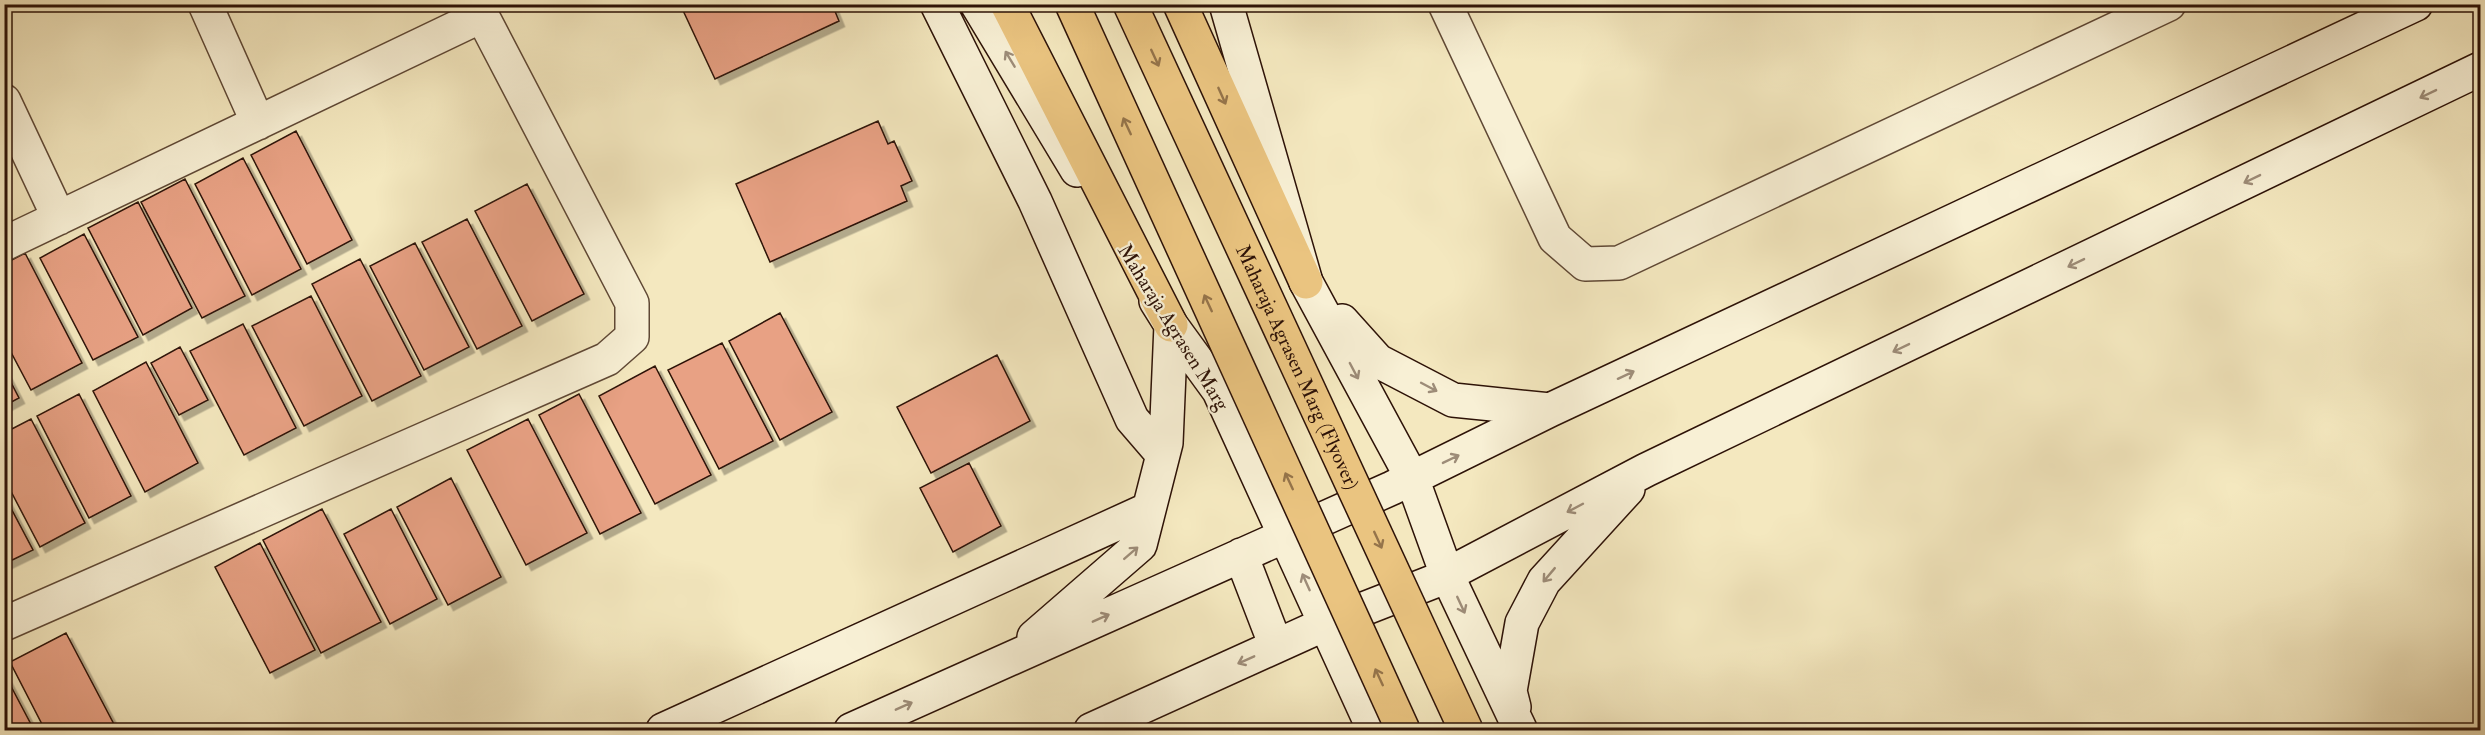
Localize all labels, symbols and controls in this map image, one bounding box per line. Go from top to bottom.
one-way arrow [1150,48,1162,66]
one-way arrow [1003,51,1015,68]
one-way arrow [1217,86,1228,105]
one-way arrow [2419,89,2437,101]
one-way arrow [1121,117,1132,135]
one-way arrow [2244,173,2262,185]
street label: Maharaja Agrasen Marg [1112,239,1236,416]
street label: Maharaja Agrasen Marg (Flyover) [1230,241,1365,494]
one-way arrow [2068,258,2086,270]
one-way arrow [1202,295,1213,313]
one-way arrow [1892,342,1910,354]
one-way arrow [1349,361,1360,379]
one-way arrow [1617,368,1635,380]
one-way arrow [1419,382,1437,393]
one-way arrow [1441,453,1459,465]
one-way arrow [1283,472,1294,490]
one-way arrow [1567,502,1585,514]
one-way arrow [1372,530,1384,548]
one-way arrow [1123,546,1138,560]
one-way arrow [1542,567,1556,582]
one-way arrow [1300,573,1312,591]
one-way arrow [1456,595,1468,613]
one-way arrow [1091,611,1109,623]
one-way arrow [1238,654,1256,666]
one-way arrow [1372,669,1384,687]
one-way arrow [894,700,912,712]

